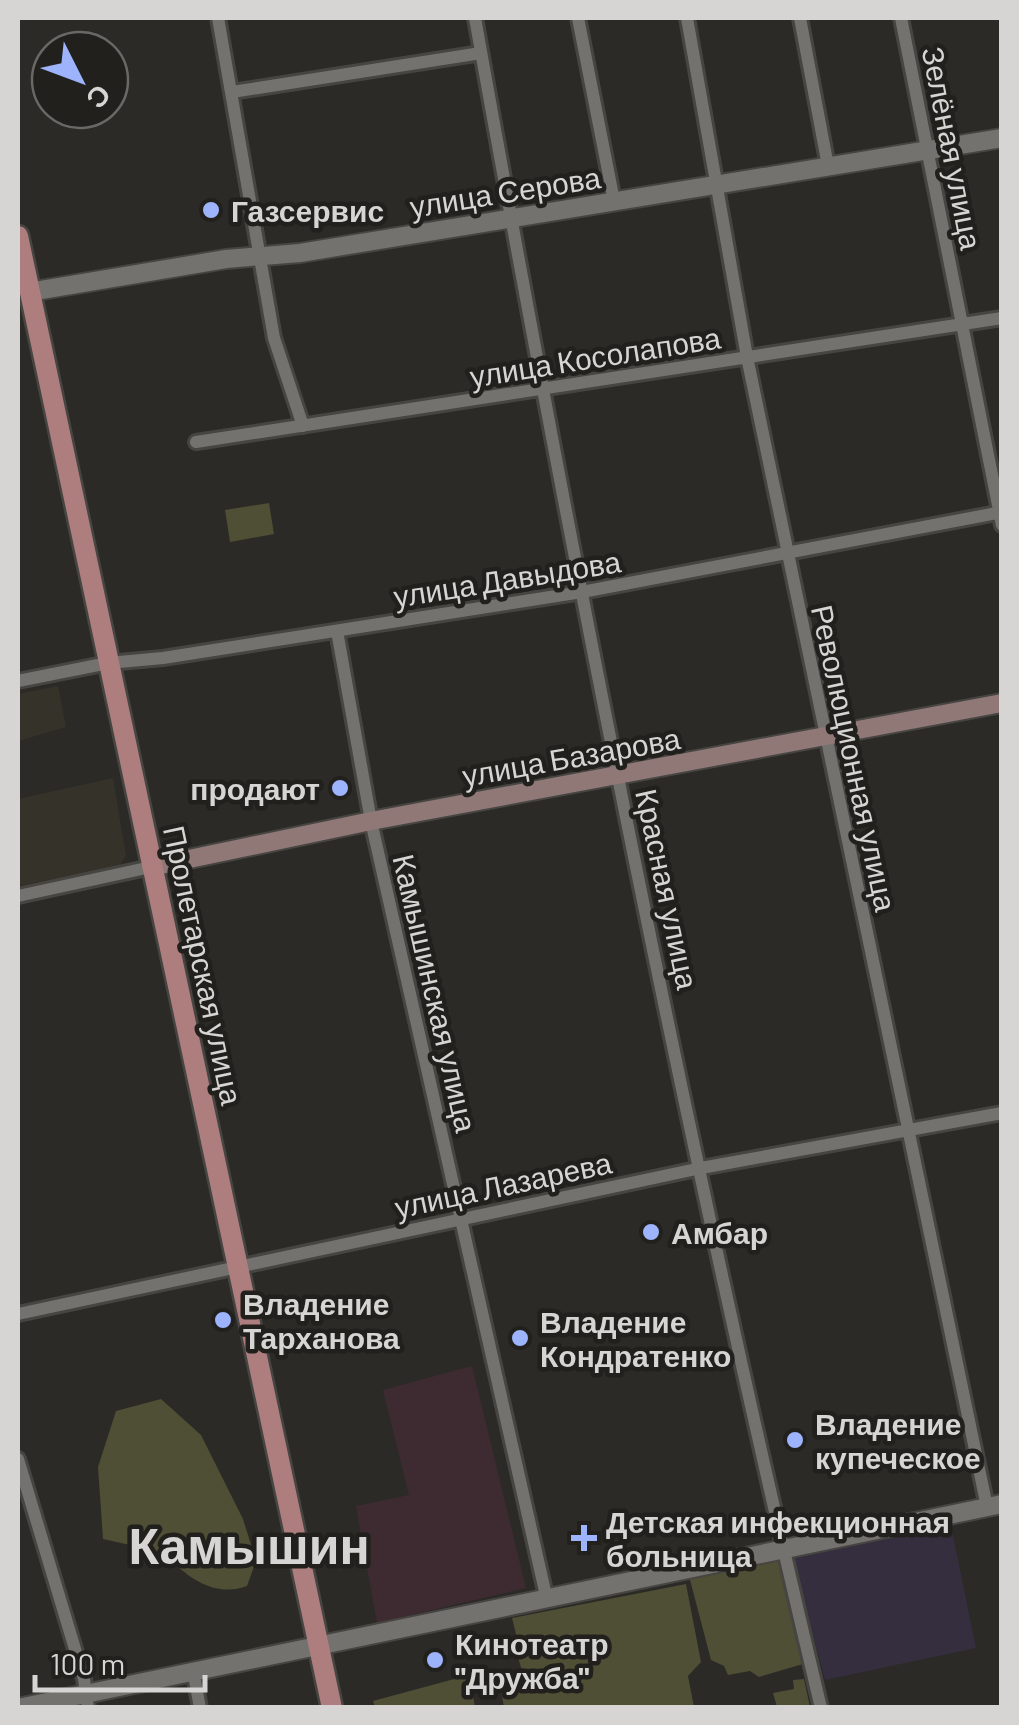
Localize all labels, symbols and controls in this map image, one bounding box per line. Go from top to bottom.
north arrow [30,30,130,130]
street label: Зелёная улица [916,43,990,253]
text: С [80,79,119,116]
street label: улица Серова [407,158,603,224]
place label: Газсервис [231,192,384,228]
marker: Газсервис [200,199,222,221]
street label: улица Косолапова [467,318,723,394]
street label: улица Давыдова [391,542,623,614]
street label: Революционная улица [805,602,905,915]
street label: улица Базарова [459,719,683,793]
place label: продают [190,770,320,806]
marker: продают [329,777,351,799]
street label: Красная улица [629,786,707,993]
street label: Пролетарская улица [157,822,251,1108]
street label: Камышинская улица [387,851,486,1136]
street label: улица Лазарева [391,1143,615,1225]
place label: Амбар [671,1214,768,1250]
marker: Амбар [640,1221,662,1243]
place label: Владение Тарханова [243,1285,400,1355]
place label: Владение Кондратенко [540,1303,731,1373]
marker: Владение Тарханова [212,1309,234,1331]
marker: Владение Кондратенко [509,1327,531,1349]
place label: Владение купеческое [815,1405,981,1475]
marker: Владение купеческое [784,1429,806,1451]
place label: Детская инфекционная больница [606,1503,950,1573]
district label: Камышин [128,1514,370,1574]
marker: Детская инфекционная больница [571,1525,597,1551]
place label: Кинотеатр "Дружба" [455,1625,609,1695]
scale bar [35,1630,205,1692]
text: 100 m [50,1645,125,1681]
marker: Кинотеатр "Дружба" [424,1649,446,1671]

